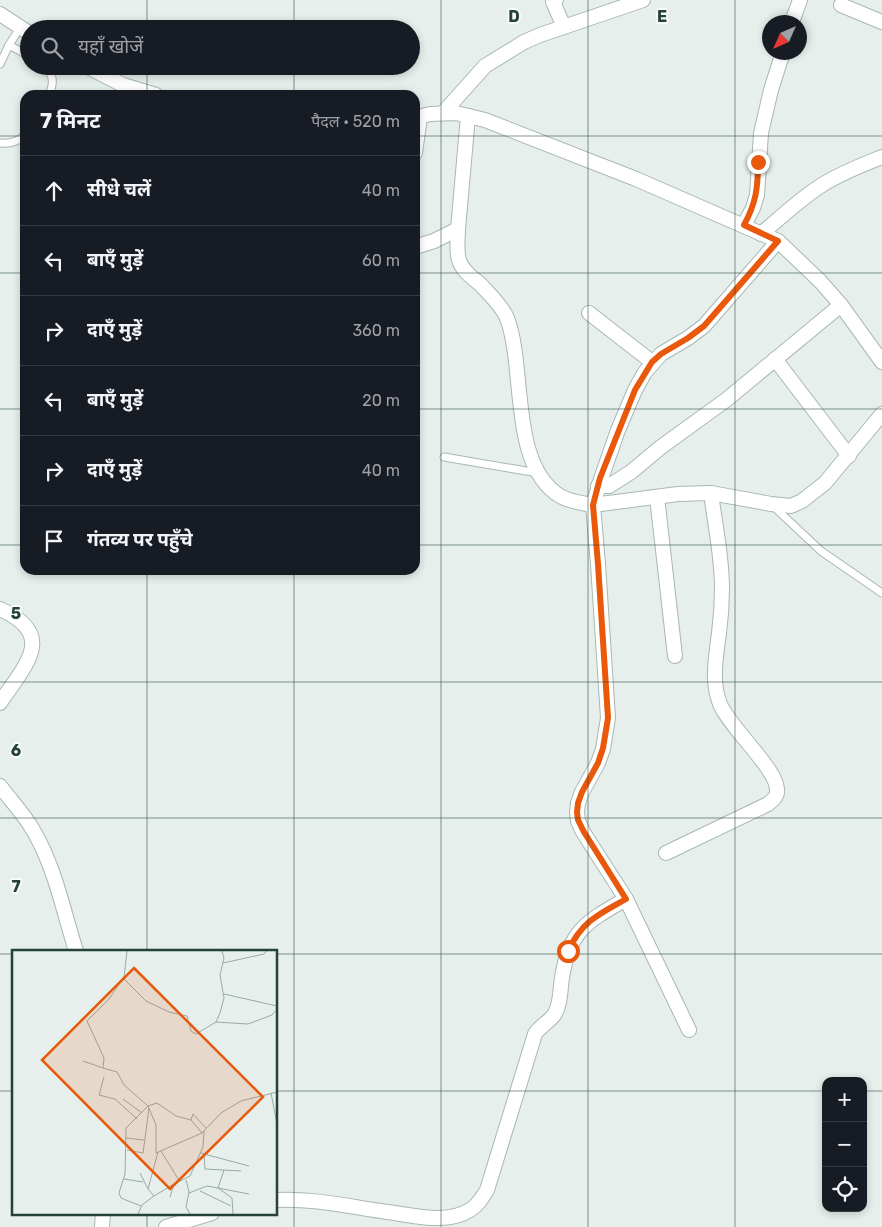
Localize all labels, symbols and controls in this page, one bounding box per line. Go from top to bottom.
text: D [508,7,520,26]
text: E [657,7,667,26]
north arrow [762,15,807,60]
search box [20,20,420,75]
icon: search [38,34,66,62]
text: यहाँ खोजें [78,35,143,58]
text: 7 मिनट [40,108,101,133]
text: पैदल · 520 m [311,112,400,131]
route end [747,151,770,174]
icon: ahead [40,177,68,205]
text: सीधे चलें [87,178,151,201]
text: 40 m [362,181,400,200]
icon: left [40,247,68,275]
text: बाएँ मुड़ें [87,248,143,271]
text: 60 m [362,251,400,270]
icon: right [40,317,68,345]
text: दाएँ मुड़ें [87,318,142,341]
text: 360 m [352,321,400,340]
icon: left [40,387,68,415]
text: बाएँ मुड़ें [87,388,143,411]
text: 20 m [362,391,400,410]
icon: right [40,457,68,485]
text: दाएँ मुड़ें [87,458,142,481]
text: 40 m [362,461,400,480]
icon: arrive [40,527,68,555]
text: गंतव्य पर पहुँचे [87,528,193,551]
text: 5 [11,604,21,623]
text: 6 [11,741,21,760]
text: 7 [11,877,21,896]
route start [557,940,580,963]
inset map [12,950,278,1214]
map controls [822,1077,867,1212]
button: + [822,1077,867,1122]
button: − [822,1122,867,1167]
button: locate [822,1167,867,1212]

